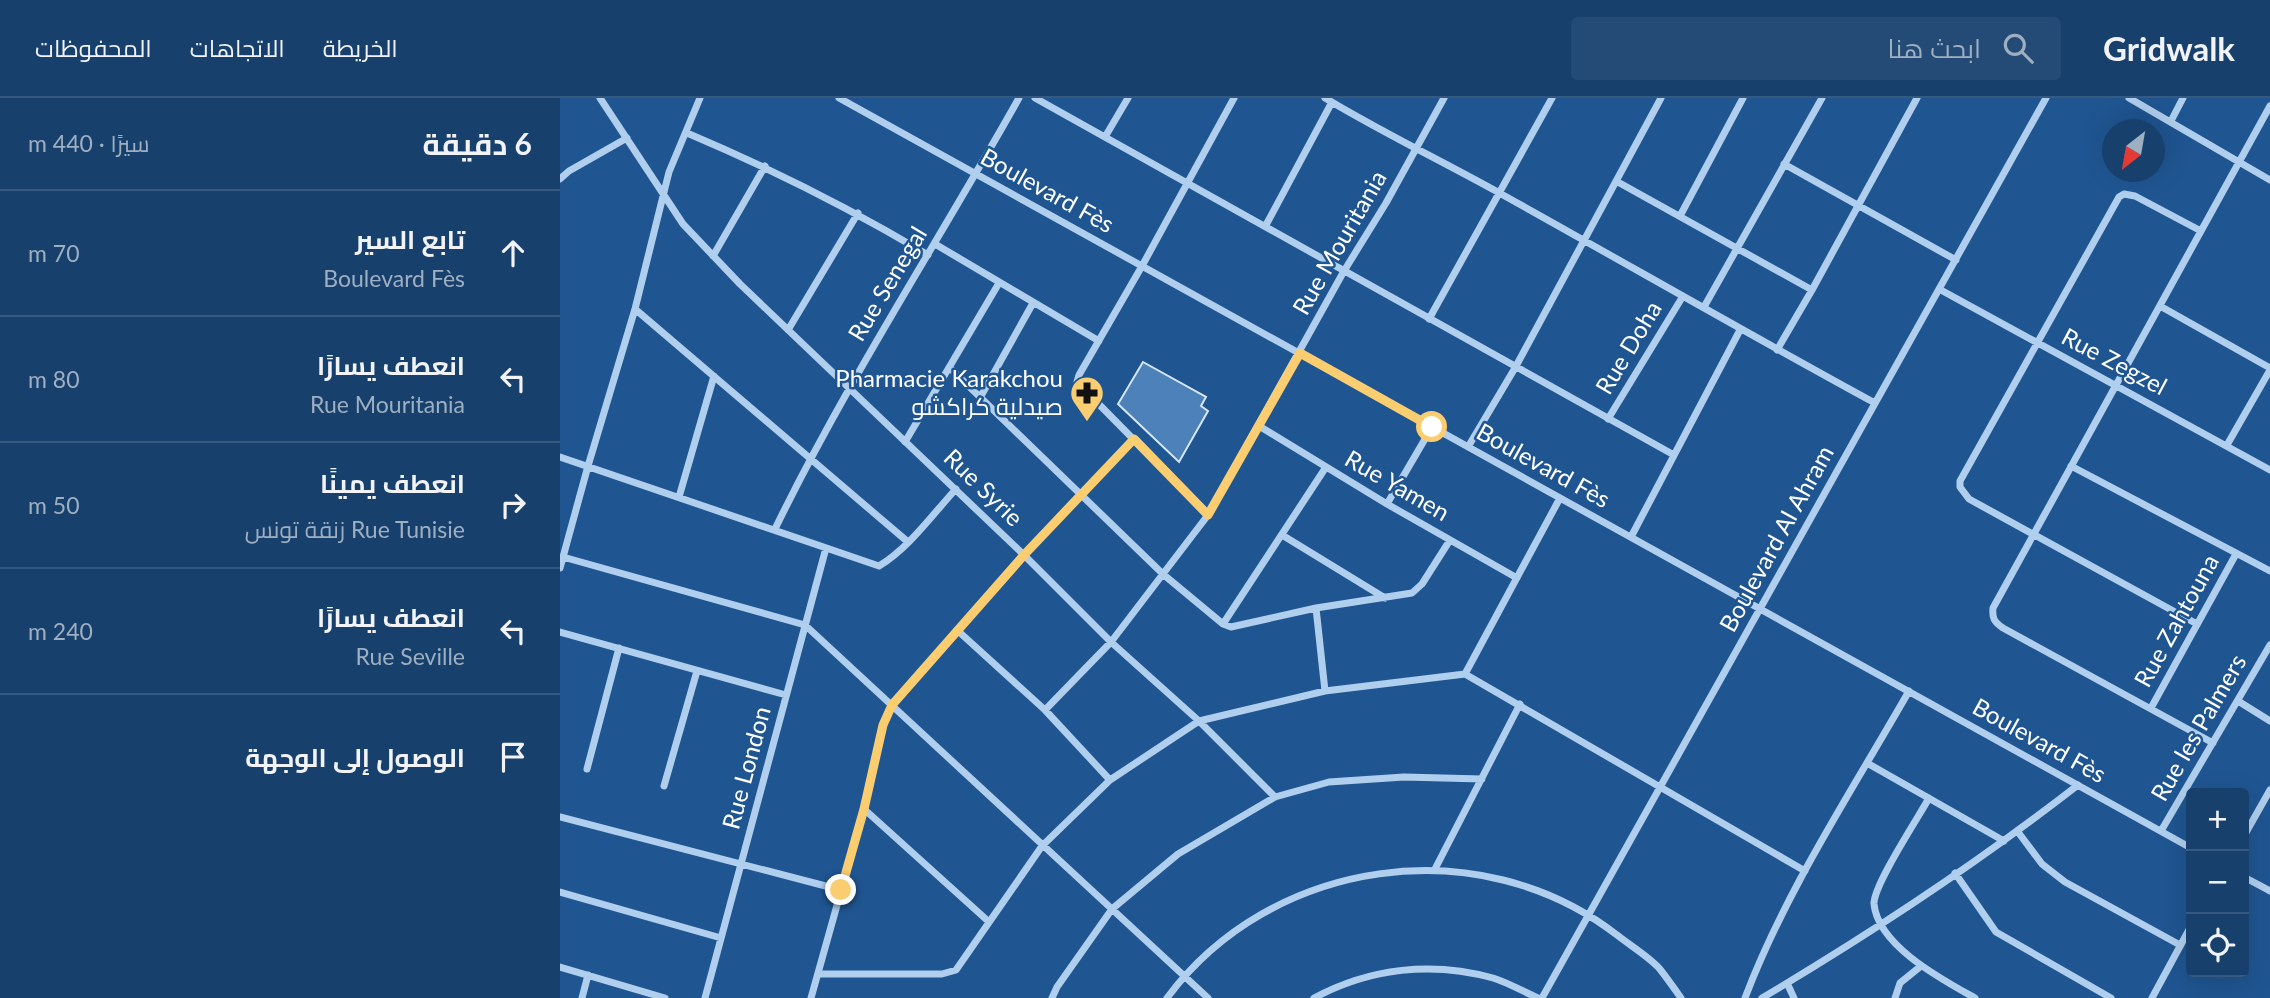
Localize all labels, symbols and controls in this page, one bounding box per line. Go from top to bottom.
search box [1571,17,2061,80]
text: Gridwalk [2103,28,2235,68]
icon: search [1999,29,2037,67]
text: ابحث هنا [1887,32,1981,64]
text: المحفوظات [35,33,152,62]
text: الاتجاهات [190,33,285,62]
text: الخريطة [323,33,398,62]
north arrow [2102,119,2165,182]
text: 6 دقيقة [422,125,532,161]
text: سيرًا · 440 m [28,129,149,157]
street label: Boulevard Fès [976,141,1119,238]
street label: Rue Mouritania [1286,165,1392,320]
street label: Rue Senegal [841,221,932,346]
text: تابع السير [355,223,465,255]
icon: ahead [494,234,532,272]
text: 70 m [28,239,80,267]
text: Boulevard Fès [323,264,465,292]
street label: Rue Doha [1589,295,1667,399]
street label: Rue Zegzel [2057,321,2172,400]
text: انعطف يسارًا [317,349,465,381]
icon: left [494,360,532,398]
place label: Pharmacie Karakchou صيدلية كراكشو [835,363,1063,420]
text: 80 m [28,365,80,393]
pharmacy icon: Pharmacie Karakchou صيدلية كراكشو [1068,374,1106,423]
text: Rue Mouritania [310,390,465,418]
route start [1416,411,1447,442]
street label: Boulevard Fès [1472,416,1615,513]
street label: Boulevard Al Ahram [1712,440,1839,636]
street label: Rue Syrie [938,442,1030,532]
street label: Rue Yamen [1340,443,1455,526]
text: انعطف يمينًا [320,467,465,499]
icon: right [494,486,532,524]
text: 50 m [28,491,80,519]
text: Rue Tunisie زنقة تونس [245,515,465,543]
street label: Rue Zahtouna [2127,549,2224,692]
text: انعطف يسارًا [317,601,465,633]
icon: left [494,612,532,650]
text: 240 m [28,617,93,645]
text: Rue Seville [356,642,465,670]
street label: Rue les Palmers [2144,649,2251,806]
street label: Boulevard Fès [1968,691,2111,788]
street label: Rue London [715,703,776,832]
icon: arrive [494,738,532,776]
text: الوصول إلى الوجهة [245,741,465,773]
map controls [2186,788,2249,977]
button: + [2186,788,2249,851]
button: − [2186,851,2249,914]
route end [825,874,856,905]
button: locate [2186,914,2249,977]

